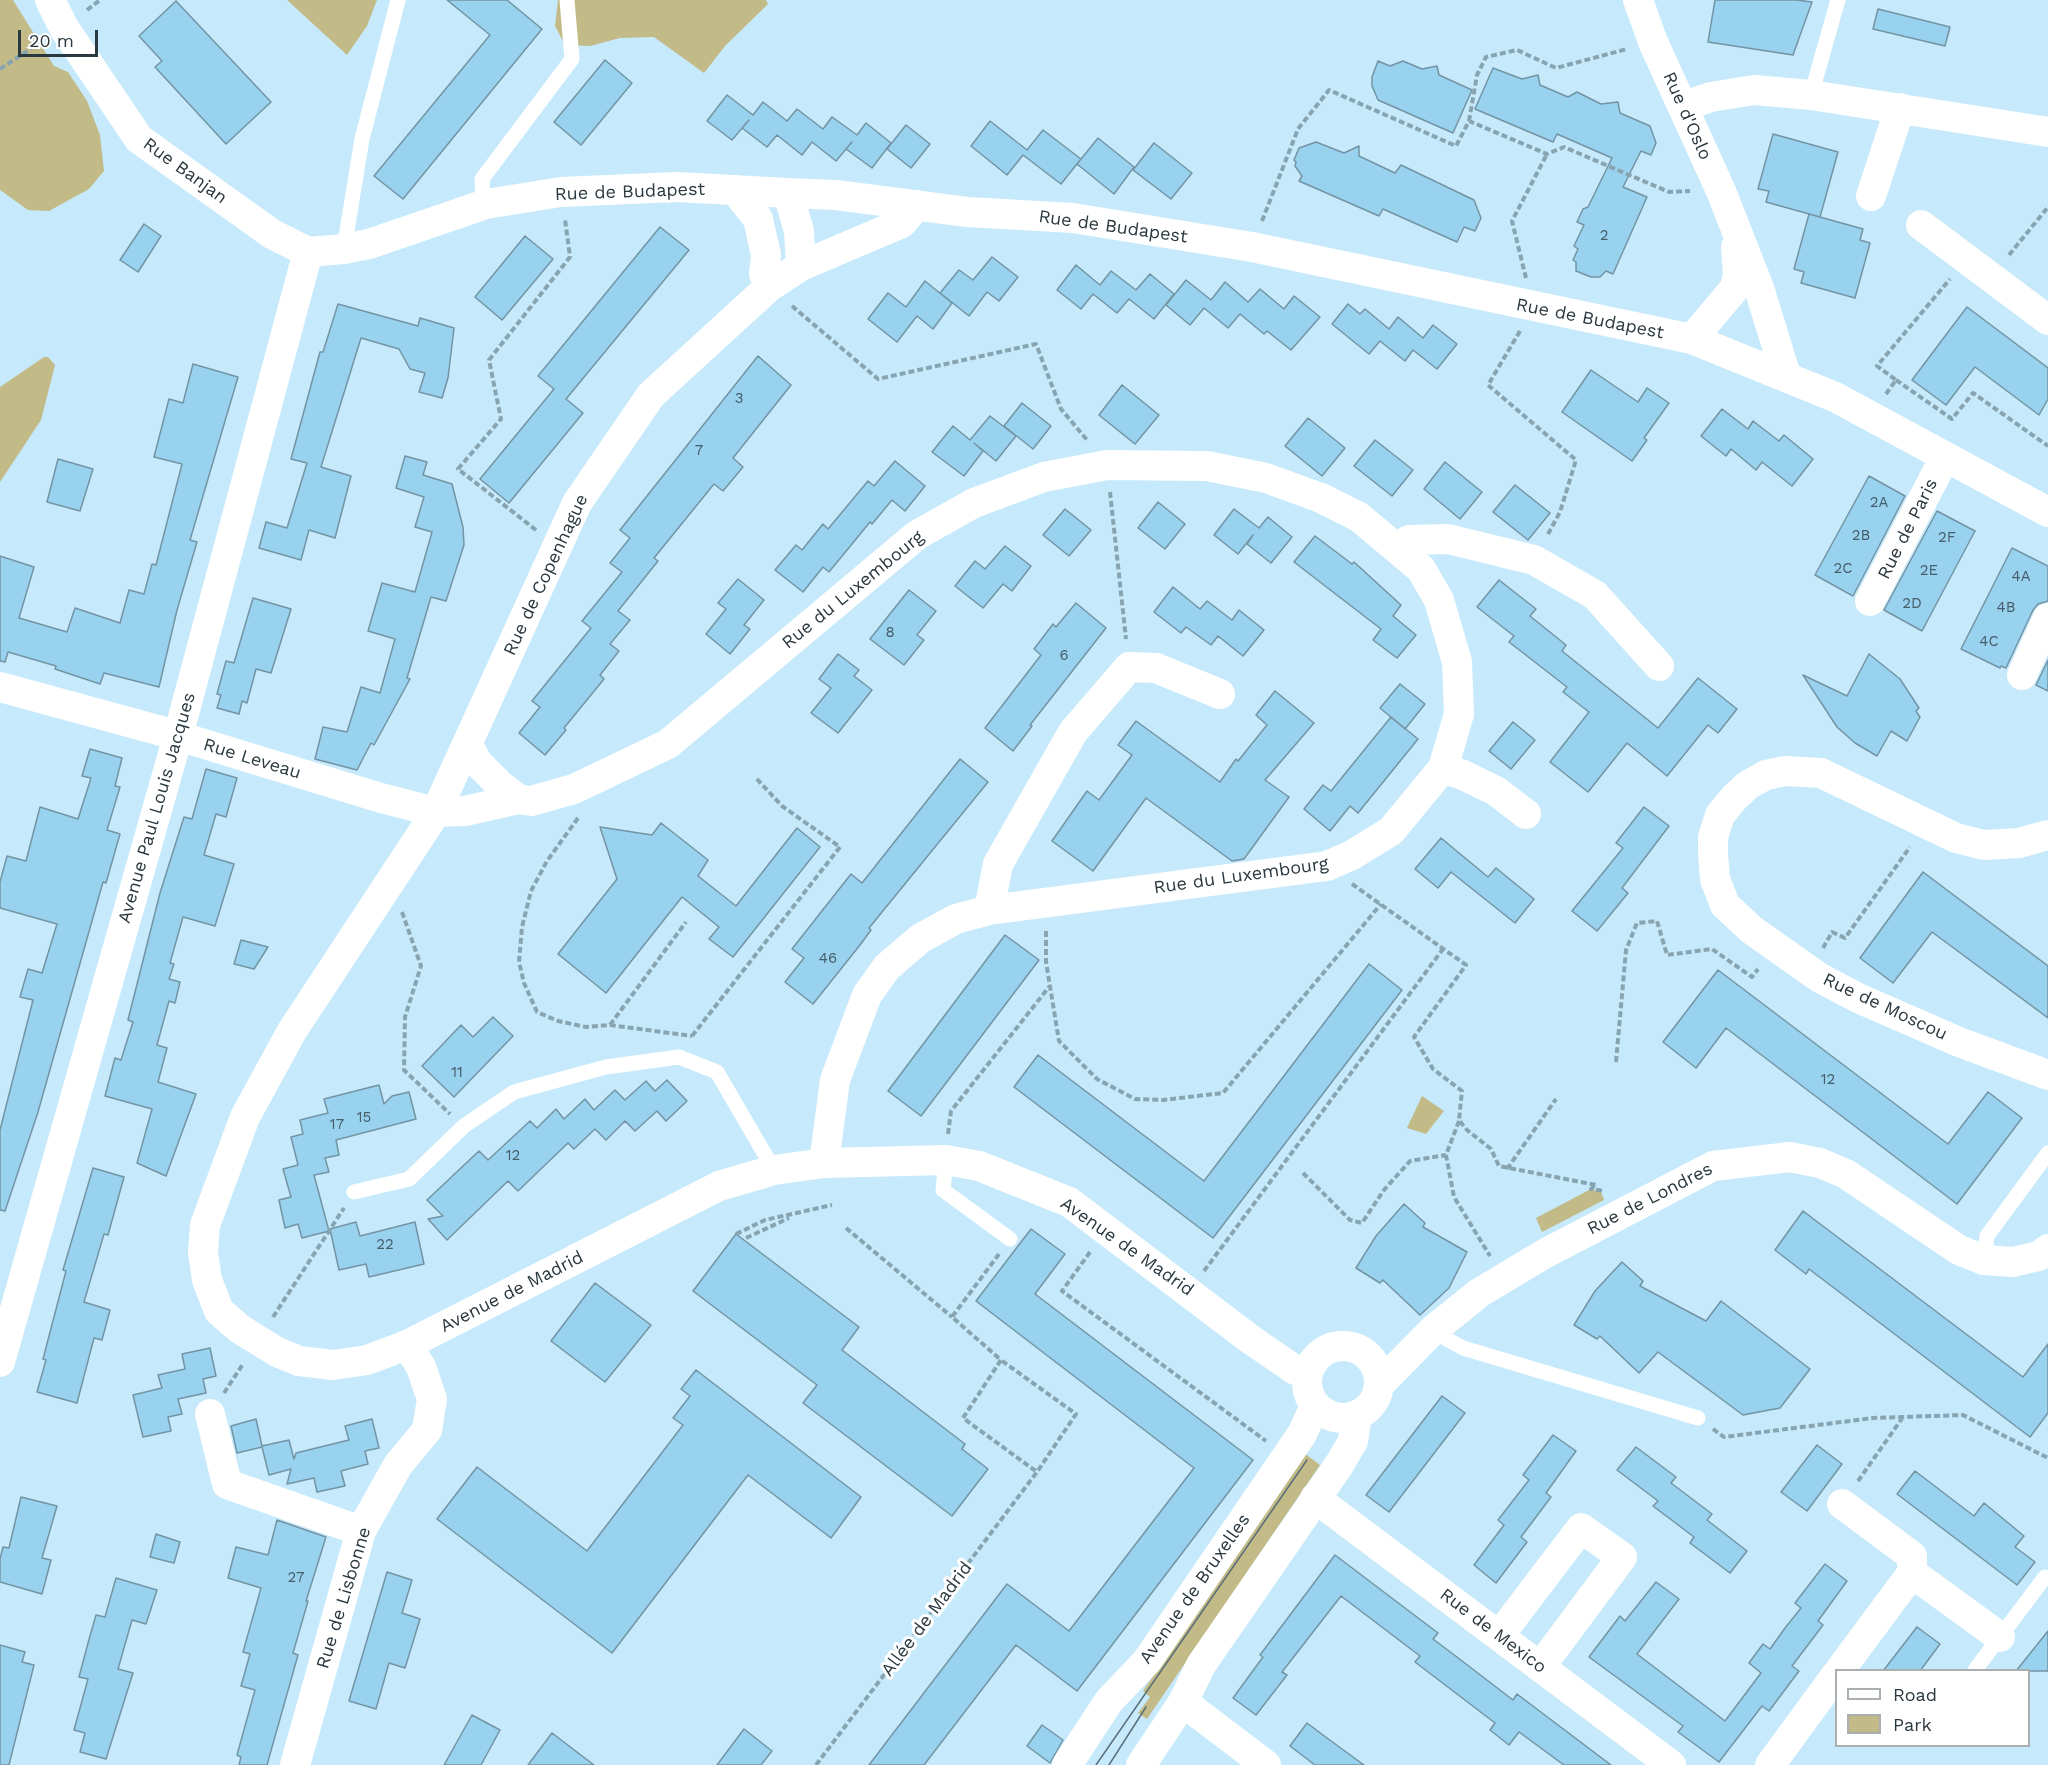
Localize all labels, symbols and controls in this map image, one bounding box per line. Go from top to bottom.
scale bar [21,18,100,56]
text: 20 m [29,30,74,51]
street label: Rue d'Oslo [1658,69,1716,163]
street label: Rue Banjan [139,133,231,209]
street label: Rue de Budapest [555,179,705,205]
street label: Rue de Budapest [1037,206,1189,248]
house number: 2 [1600,227,1608,245]
street label: Rue de Budapest [1514,294,1666,344]
house number: 3 [735,390,743,408]
house number: 7 [695,442,703,460]
street label: Rue de Paris [1873,475,1943,583]
street label: Rue de Copenhague [499,491,593,659]
house number: 2A [1870,494,1888,512]
street label: Rue du Luxembourg [778,526,928,654]
house number: 2B [1852,527,1870,545]
house number: 2F [1938,529,1956,547]
house number: 2C [1833,560,1853,578]
house number: 2E [1920,562,1938,580]
house number: 4A [2011,568,2031,586]
house number: 2D [1902,595,1922,613]
house number: 4B [1997,599,2015,617]
house number: 8 [885,624,895,642]
house number: 4C [1979,633,1999,651]
house number: 6 [1059,647,1069,665]
street label: Avenue Paul Louis Jacques [114,690,200,926]
street label: Rue Leveau [201,734,303,784]
street label: Rue du Luxembourg [1152,853,1330,899]
house number: 46 [819,950,837,968]
street label: Rue de Moscou [1819,969,1951,1045]
house number: 11 [451,1064,463,1082]
house number: 12 [1821,1071,1835,1089]
house number: 15 [357,1109,371,1127]
house number: 17 [330,1116,344,1134]
house number: 12 [506,1147,520,1165]
street label: Rue de Londres [1584,1158,1716,1240]
street label: Avenue de Madrid [1056,1193,1198,1301]
house number: 22 [376,1236,394,1254]
street label: Avenue de Madrid [437,1247,587,1337]
street label: Avenue de Bruxelles [1135,1510,1255,1668]
street label: Rue de Lisbonne [312,1525,376,1671]
street label: Allée de Madrid [877,1557,977,1681]
house number: 27 [288,1569,304,1587]
street label: Rue de Mexico [1435,1584,1551,1678]
legend [1835,1669,2030,1747]
text: Road [1893,1684,1937,1705]
text: Park [1893,1714,1932,1735]

